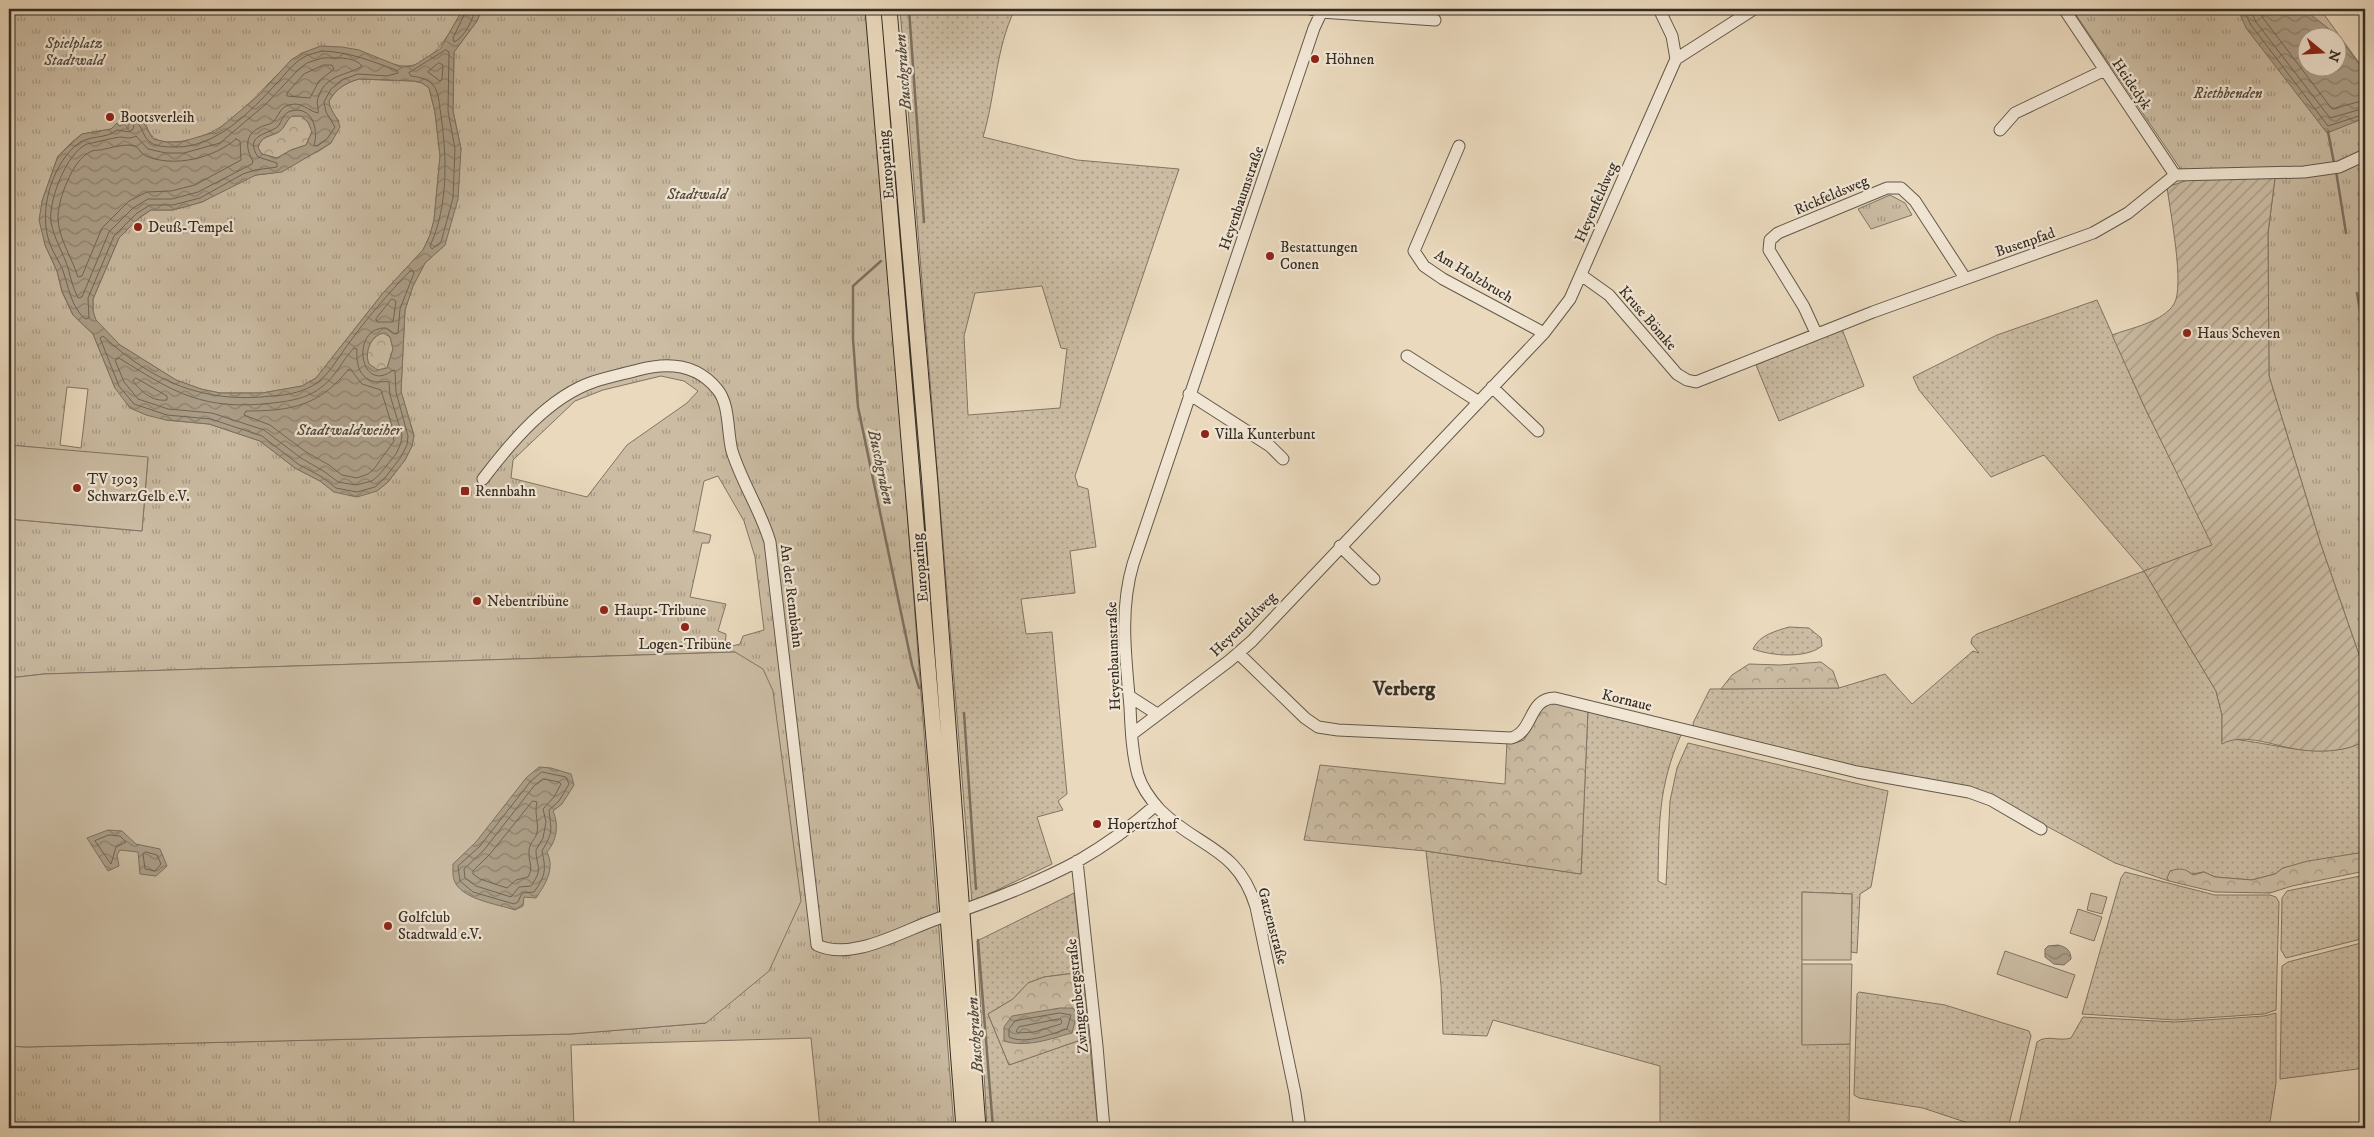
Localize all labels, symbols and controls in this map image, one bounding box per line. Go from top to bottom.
north arrow [2296,28,2346,78]
water label: Buschgraben [890,33,916,112]
park label: Spielplatz Stadtwald [43,34,107,70]
text: N [2323,47,2344,64]
place label: Höhnen [1325,50,1374,69]
marker: Höhnen [1309,53,1321,65]
street label: Heidedyk [2108,55,2156,114]
park label: Riethbenden [2193,84,2263,103]
place label: Bootsverleih [120,108,195,127]
marker: Bootsverleih [104,111,116,123]
street label: Europaring [874,129,899,200]
street label: Heyenbaumstraße [1215,144,1268,253]
street label: Heyenfeldweg [1570,159,1623,245]
street label: Rickfeldsweg [1791,171,1872,220]
park label: Stadtwald [666,185,730,204]
place label: Deuß-Tempel [148,218,234,237]
marker: Deuß-Tempel [132,221,144,233]
street label: Busenpfad [1993,223,2058,262]
place label: Bestattungen Conen [1280,238,1358,274]
street label: Am Holzbruch [1431,245,1517,307]
marker: Bestattungen Conen [1264,250,1276,262]
street label: Kruse Bömke [1614,282,1681,355]
place label: Haus Scheven [2197,324,2281,343]
marker: Haus Scheven [2181,327,2193,339]
water label: Stadtwaldweiher [296,420,403,440]
place label: Villa Kunterbunt [1214,425,1316,444]
water label: Buschgraben [863,427,899,507]
marker: Villa Kunterbunt [1199,428,1211,440]
place label: TV 1903 SchwarzGelb e.V. [87,470,190,506]
marker: TV 1903 SchwarzGelb e.V. [71,482,83,494]
place label: Rennbahn [475,482,536,501]
marker: Rennbahn [459,485,471,497]
street label: Europaring [908,532,933,603]
street label: An der Rennbahn [776,543,807,649]
street label: Heyenfeldweg [1206,587,1281,661]
place label: Nebentribüne [487,592,569,611]
marker: Nebentribüne [471,595,483,607]
place label: Haupt-Tribune [614,601,706,620]
street label: Heyenbaumstraße [1102,601,1125,711]
marker: Haupt-Tribune [598,604,610,616]
marker: Logen-Tribüne [679,621,691,633]
place label: Logen-Tribüne [638,635,732,654]
district label: Verberg [1372,677,1436,702]
street label: Kornaue [1600,685,1654,716]
place label: Hopertzhof [1107,815,1179,834]
marker: Hopertzhof [1091,818,1103,830]
street label: Gatzenstraße [1253,885,1292,967]
place label: Golfclub Stadtwald e.V. [398,908,482,944]
marker: Golfclub Stadtwald e.V. [382,920,394,932]
street label: Zwingenbergstraße [1062,938,1093,1054]
water label: Buschgraben [962,996,988,1075]

